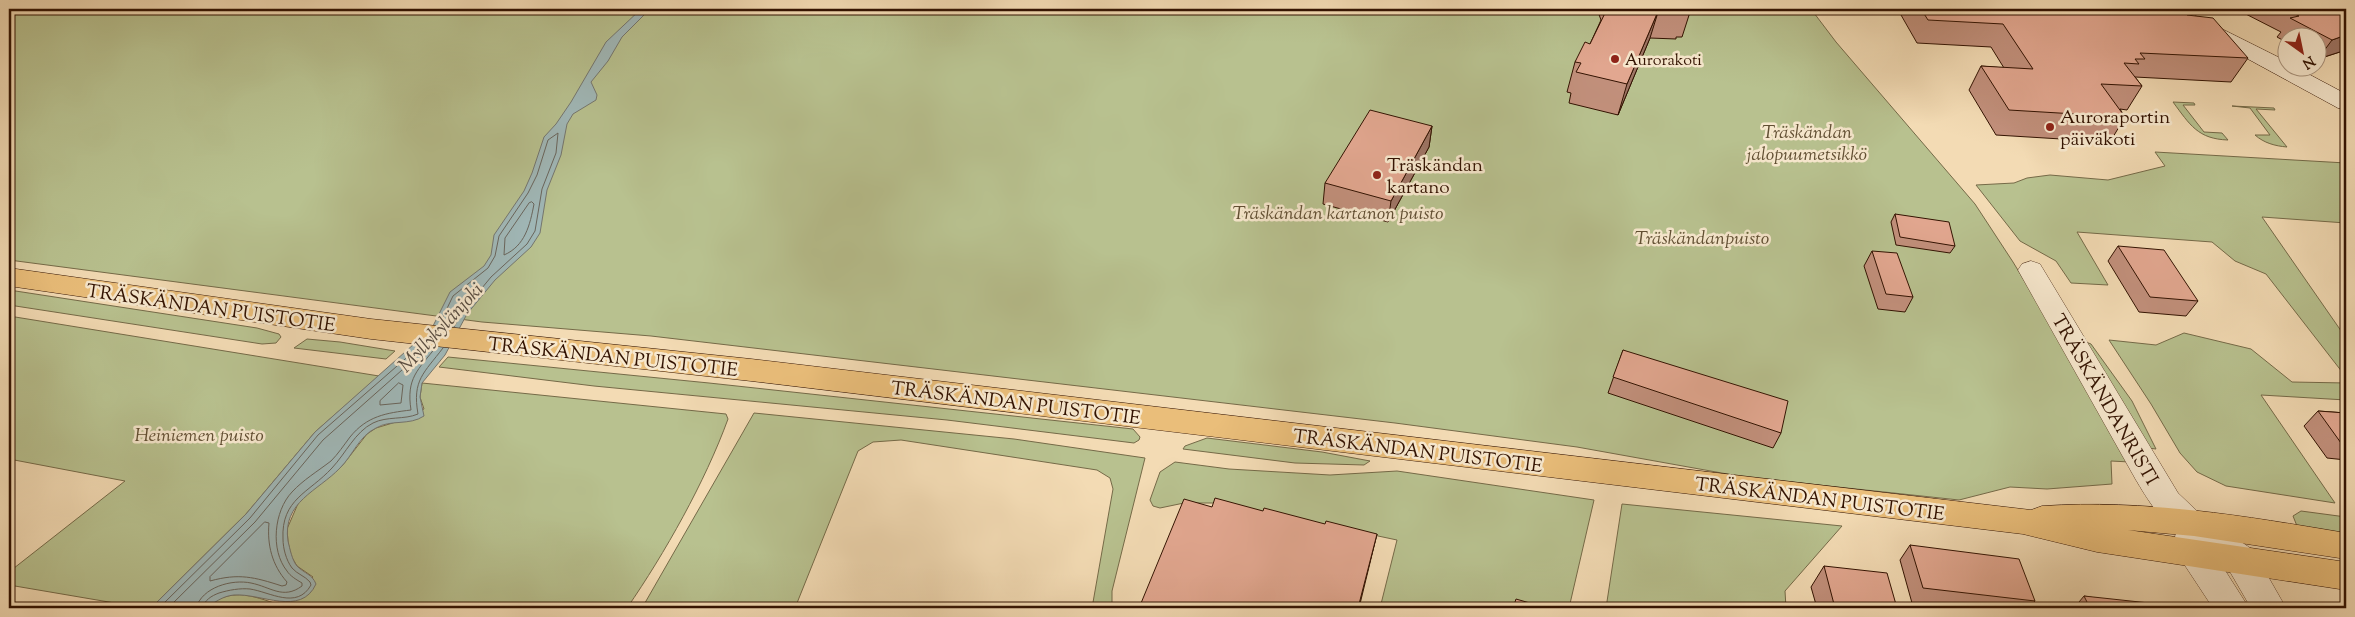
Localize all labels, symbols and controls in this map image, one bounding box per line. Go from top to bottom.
north arrow [2278,28,2328,78]
place label: Aurorakoti [1625,50,1702,73]
text: N [2298,50,2318,73]
marker: Aurorakoti [1609,53,1621,65]
place label: Auroraportin päiväkoti [2060,105,2170,154]
park label: Träskändan jalopuumetsikkö [1745,120,1867,169]
marker: Auroraportin päiväkoti [2044,121,2056,133]
place label: Träskändan kartano [1387,153,1483,202]
marker: Träskändan kartano [1371,169,1383,181]
park label: Träskändan kartanon puisto [1233,201,1443,228]
park label: Träskändanpuisto [1635,226,1769,253]
water label: Myllykylänjoki [392,277,491,380]
street label: TRÄSKÄNDAN PUISTOTIE [85,279,337,340]
street label: TRÄSKÄNDANRISTI [2044,310,2164,491]
street label: TRÄSKÄNDAN PUISTOTIE [487,332,739,385]
street label: TRÄSKÄNDAN PUISTOTIE [890,376,1142,433]
park label: Heiniemen puisto [134,423,264,450]
street label: TRÄSKÄNDAN PUISTOTIE [1292,424,1544,481]
street label: TRÄSKÄNDAN PUISTOTIE [1694,472,1946,529]

